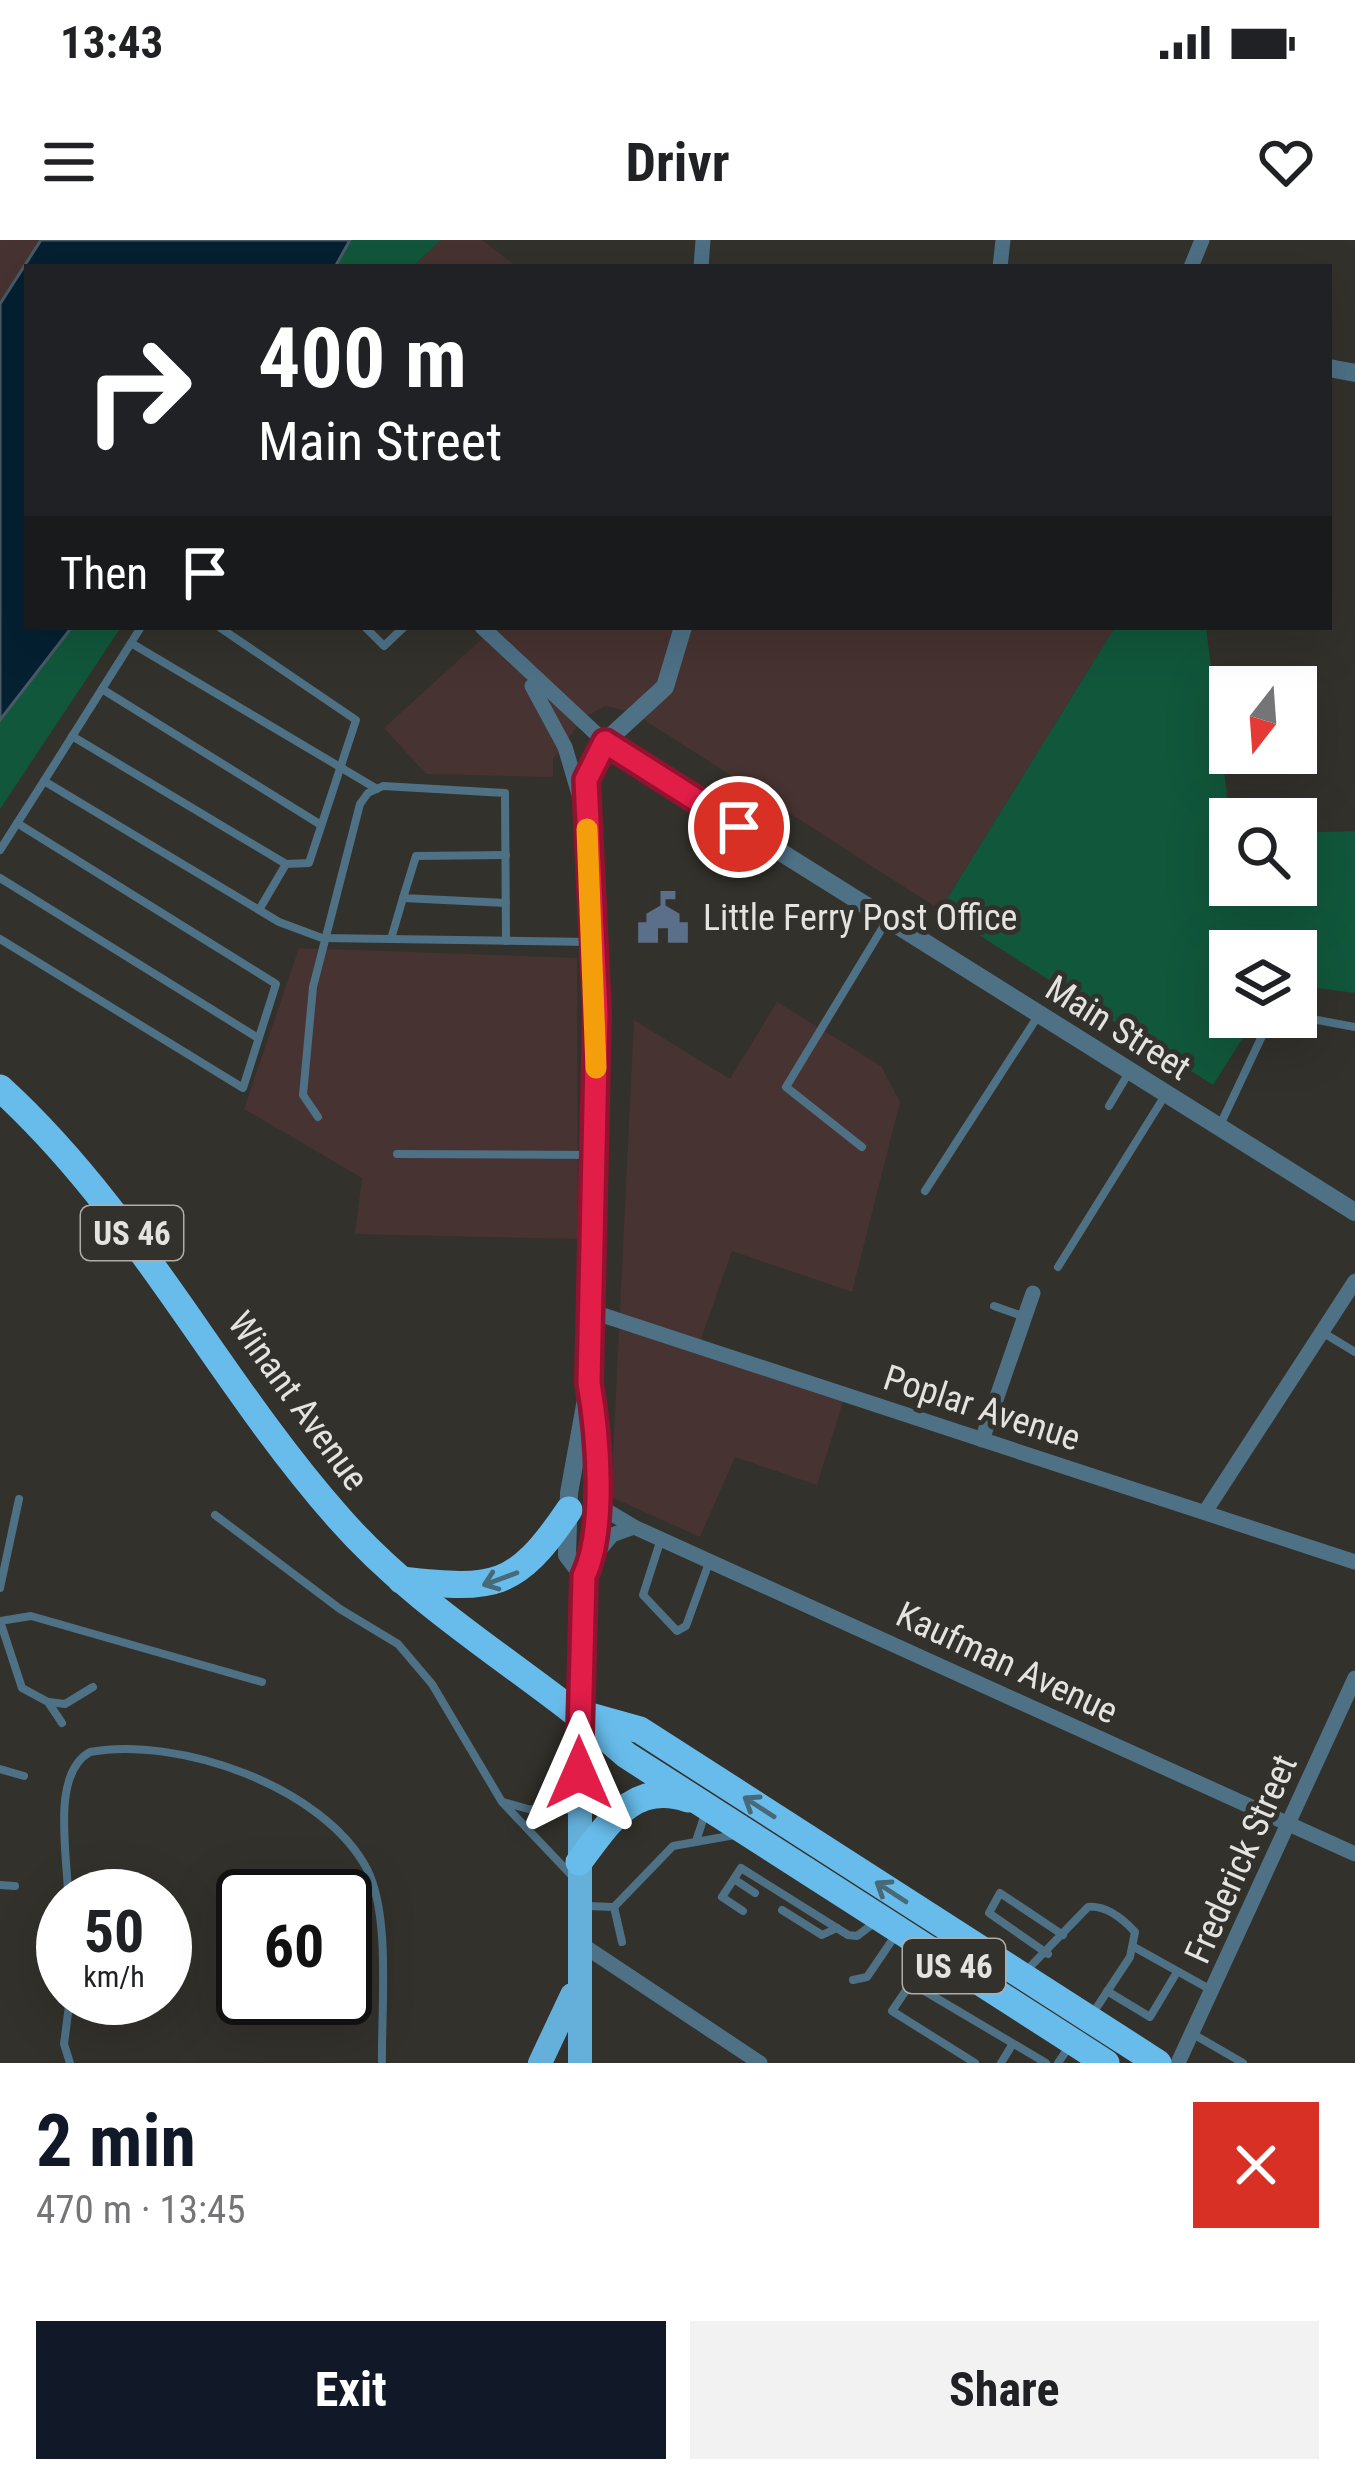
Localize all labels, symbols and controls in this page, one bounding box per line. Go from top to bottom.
text: 13:43 [60,16,163,69]
icon: menu [36,129,102,195]
icon: heart [1253,129,1319,195]
text: Drivr [625,131,730,194]
text: 400 m [258,309,467,408]
icon: right [60,312,216,468]
text: Main Street [258,410,502,473]
icon: arrive [172,540,238,606]
text: Then [60,547,148,600]
north arrow [1209,666,1317,774]
map controls [1209,666,1317,1038]
pin [688,776,790,878]
icon: arrive [706,794,772,860]
button: search [1209,798,1317,906]
public building icon: Little Ferry Post Office [634,889,692,947]
place label: Little Ferry Post Office [703,897,1018,939]
button: layers [1209,930,1317,1038]
street label: Main Street [1038,967,1198,1089]
road number: US 46 [81,1206,183,1260]
street label: Winant Avenue [219,1304,377,1498]
street label: Poplar Avenue [879,1357,1085,1459]
one-way arrow [483,1570,520,1591]
street label: Kaufman Avenue [890,1593,1124,1733]
position arrow [516,1710,642,1836]
street label: Frederick Street [1176,1748,1306,1970]
one-way arrow [742,1794,776,1819]
speed limit sign: 60 [216,1869,372,2025]
one-way arrow [875,1880,909,1904]
text: 50 [84,1896,144,1967]
road number: US 46 [903,1939,1005,1993]
text: km/h [83,1959,145,1994]
text: 2 min [36,2099,196,2184]
button: close [1193,2102,1319,2228]
text: 470 m · 13:45 [36,2187,246,2233]
button: Exit [36,2321,666,2459]
button: Share [690,2321,1319,2459]

